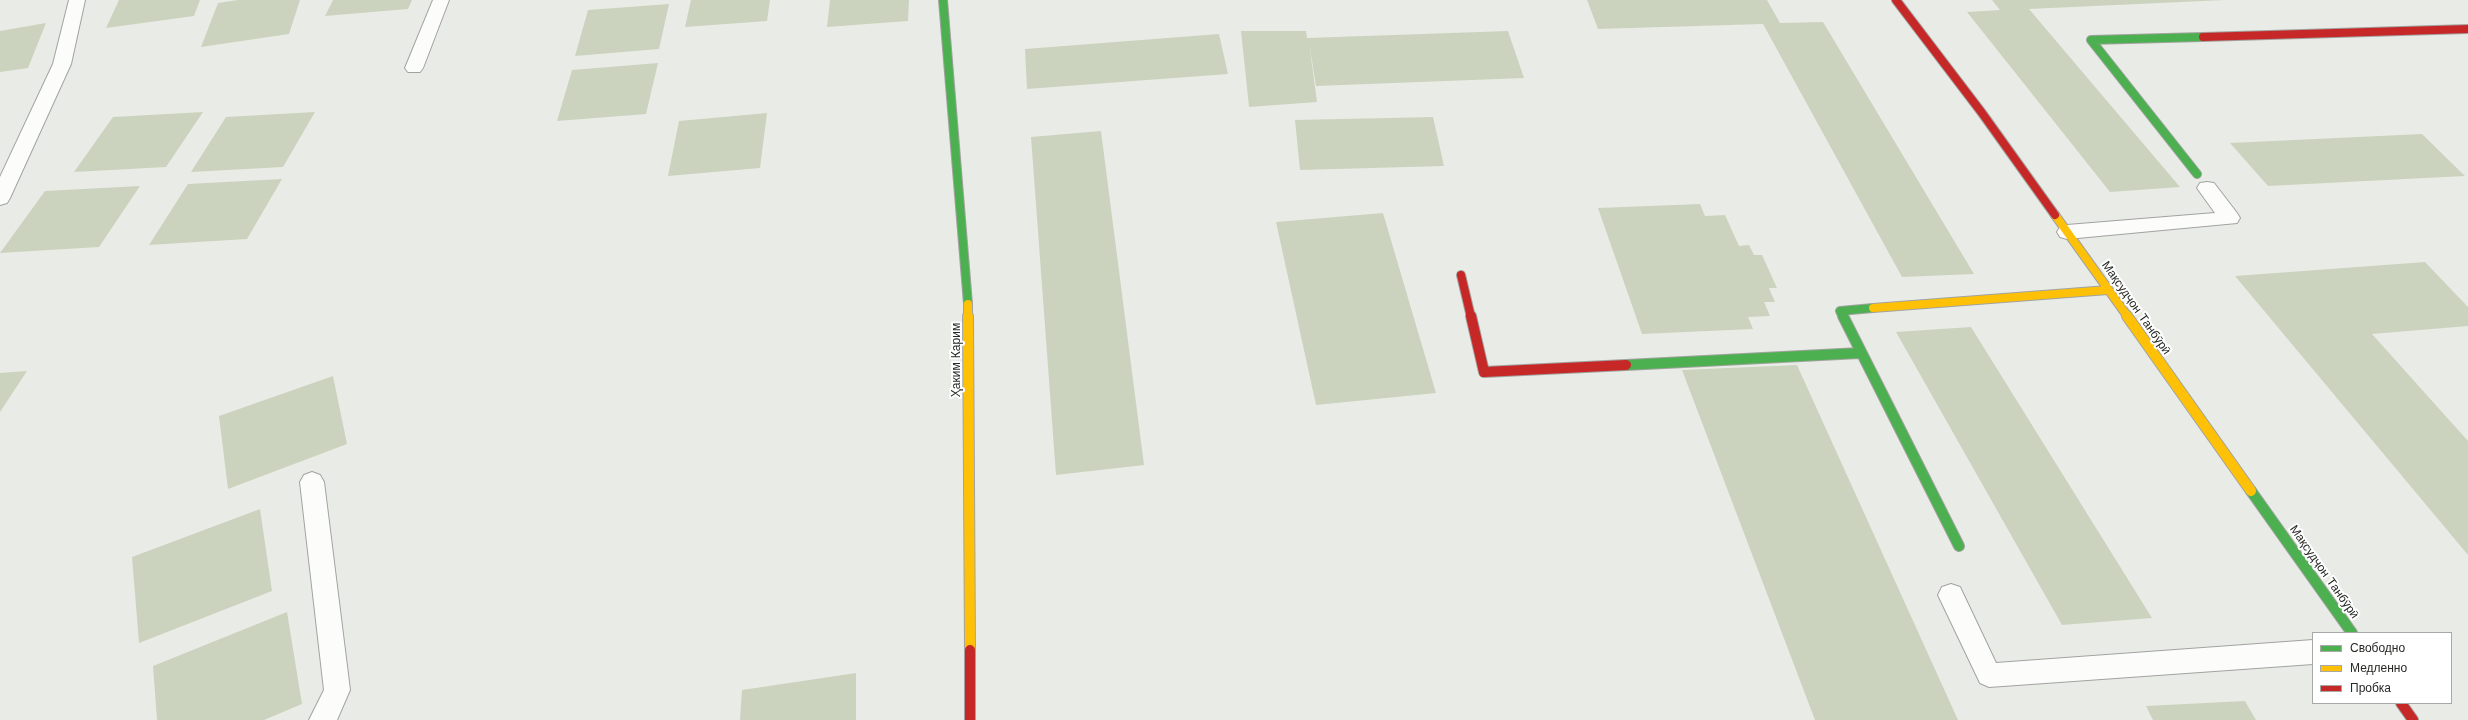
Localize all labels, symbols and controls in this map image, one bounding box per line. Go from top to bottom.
street label: Мақсудҷон Танбӯрӣ [2098,259,2174,357]
street label: Ҳаким Карим [949,323,963,397]
street label: Мақсудҷон Танбӯрӣ [2286,523,2362,621]
legend [2312,632,2452,704]
text: Свободно [2350,641,2405,655]
text: Медленно [2350,661,2407,675]
text: Пробка [2350,681,2391,695]

